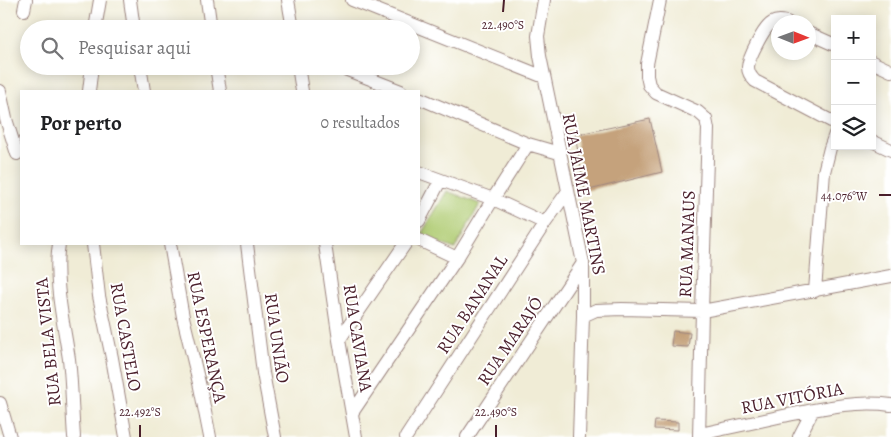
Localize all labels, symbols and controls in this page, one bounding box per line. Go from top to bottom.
north arrow [771,15,816,60]
map controls [831,15,876,150]
button: + [831,15,876,60]
text: 22.490°S [482,17,524,33]
search box [20,20,420,75]
icon: search [38,34,66,62]
text: Pesquisar aqui [78,35,191,61]
button: − [831,60,876,105]
button: layers [831,105,876,150]
text: Por perto [40,109,122,137]
street label: RUA JAIME MARTINS [557,111,611,277]
text: 0 resultados [320,112,400,134]
text: 44.076°W [821,188,868,204]
street label: RUA MANAUS [673,190,701,298]
street label: RUA BANANAL [431,249,514,358]
street label: RUA ESPERANÇA [181,269,233,405]
street label: RUA BELA VISTA [29,276,67,407]
street label: RUA CASTELO [105,281,147,393]
street label: RUA CAVIANA [338,282,378,394]
street label: RUA UNIÃO [259,291,295,385]
street label: RUA MARAJÓ [471,292,549,390]
street label: RUA VITÓRIA [739,376,846,420]
text: 22.492°S [119,404,161,420]
text: 22.490°S [475,404,517,420]

